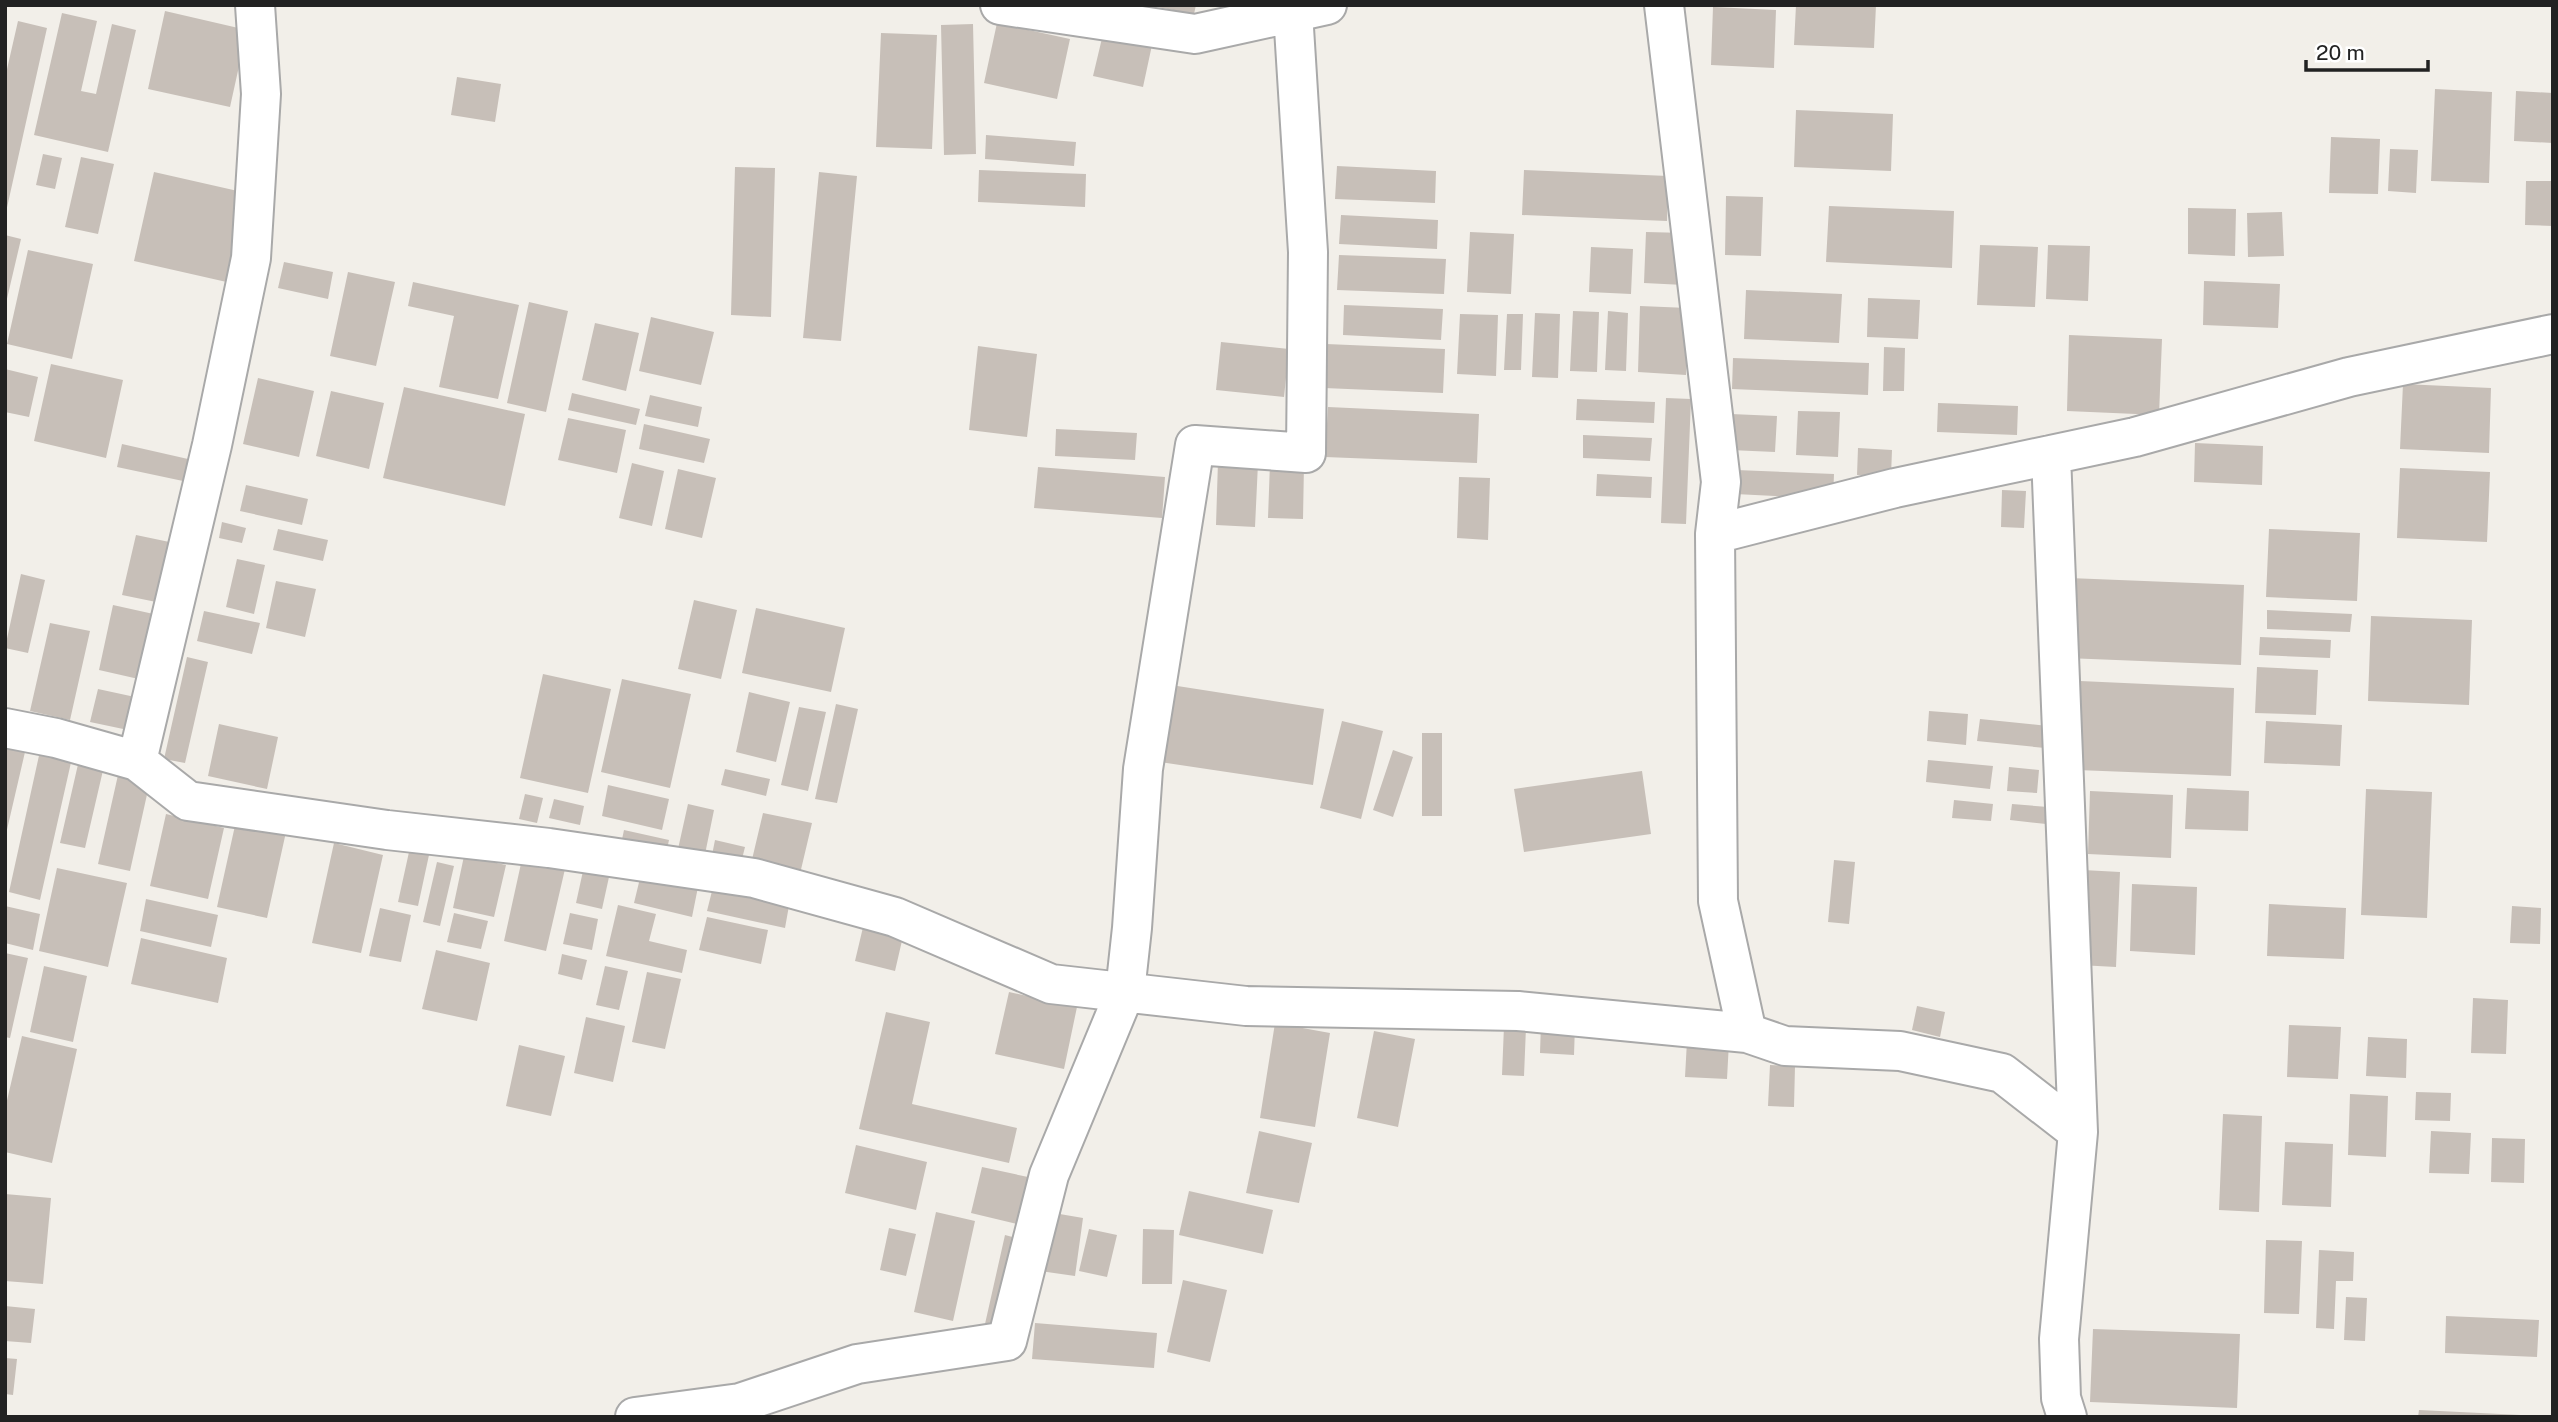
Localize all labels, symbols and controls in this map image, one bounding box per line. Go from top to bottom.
scale bar [2306,28,2428,72]
text: 20 m [2316,40,2365,65]

